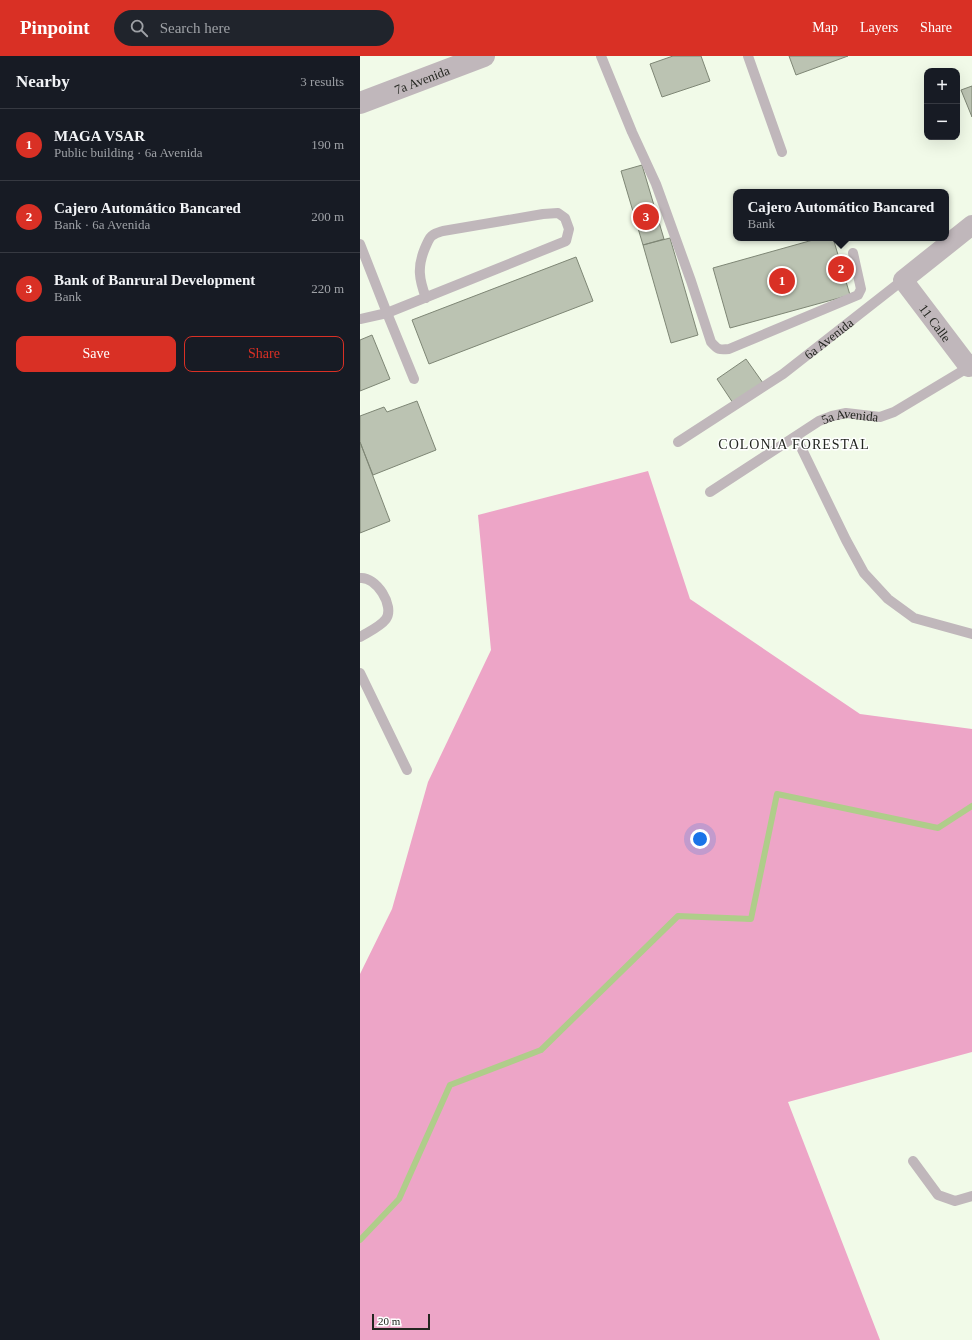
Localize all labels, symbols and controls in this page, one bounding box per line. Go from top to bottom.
search box [114,10,394,46]
text: Pinpoint [20,17,90,38]
icon: search [128,17,150,39]
text: Search here [160,20,230,36]
text: Map [812,20,838,35]
text: Layers [860,20,898,35]
text: Share [920,20,952,35]
street label: 7a Avenida [392,63,452,97]
map controls [924,68,960,140]
button: + [924,68,960,104]
text: Nearby [16,72,70,91]
text: 3 results [300,74,344,89]
button: − [924,104,960,140]
text: MAGA VSAR [54,128,145,144]
text: 1 [26,137,32,152]
text: 190 m [311,137,344,152]
text: Public building · 6a Avenida [54,145,203,160]
popup [733,189,949,241]
text: Cajero Automático Bancared [748,199,934,215]
text: Cajero Automático Bancared [54,200,241,216]
pin: 3 [633,202,659,232]
text: 2 [26,209,32,224]
text: 200 m [311,209,344,224]
text: Bank [748,216,775,231]
text: Bank · 6a Avenida [54,217,150,232]
pin: 2 [828,254,854,284]
pin: 1 [769,266,795,296]
text: Bank of Banrural Development [54,272,255,288]
text: 3 [26,281,32,296]
text: 220 m [311,281,344,296]
text: Bank [54,289,81,304]
street label: 11 Calle [916,301,954,345]
street label: 6a Avenida [801,315,857,362]
button: Save [16,336,176,372]
button: Share [184,336,344,372]
street label: 5a Avenida [819,406,879,427]
district label: COLONIA FORESTAL [718,437,870,452]
your location [690,829,710,849]
scale bar [372,1312,430,1331]
text: 20 m [378,1315,400,1327]

